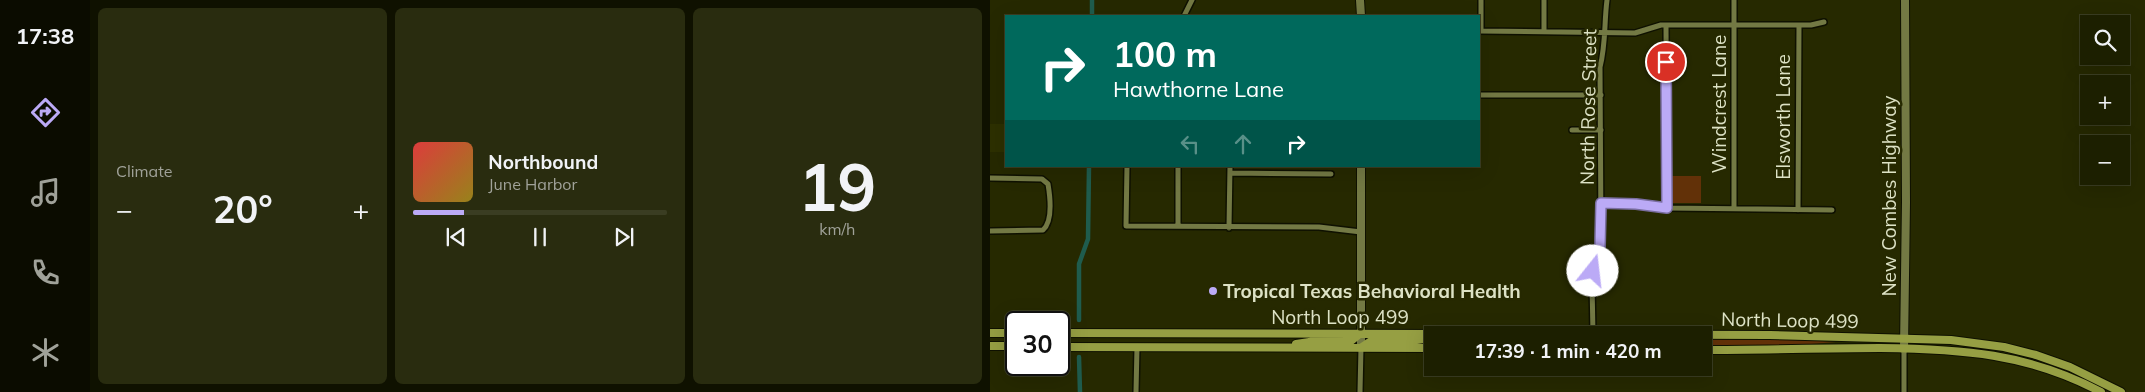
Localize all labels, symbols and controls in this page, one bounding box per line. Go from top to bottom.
map controls [2080,15,2130,185]
button: search [2080,15,2130,65]
text: 17:38 [16,22,74,50]
street label: North Rose Street [1575,28,1601,185]
text: 100 m [1113,32,1217,76]
icon: right [1030,35,1095,100]
street label: Windcrest Lane [1707,35,1731,173]
pin [1645,41,1687,83]
icon: arrive [1652,48,1680,76]
street label: Elsworth Lane [1771,54,1795,180]
text: Hawthorne Lane [1113,75,1284,103]
button: + [2080,75,2130,125]
icon: directions [28,95,63,130]
street label: New Combes Highway [1877,95,1901,297]
icon: left [1176,130,1204,158]
icon: ahead [1229,130,1257,158]
icon: right [1282,130,1310,158]
button: − [2080,135,2130,185]
text: 19 [798,146,876,227]
text: Northbound [488,150,598,174]
text: Climate [116,161,172,181]
text: June Harbor [488,174,577,194]
icon: music [28,175,63,210]
text: 20° [213,185,273,233]
text: − [116,192,133,227]
text: + [353,192,369,227]
text: km/h [819,219,855,239]
icon: previous [442,223,470,251]
icon: pause [526,223,554,251]
icon: next [610,223,638,251]
position arrow [1566,244,1618,296]
icon: phone [28,255,63,290]
place label: Tropical Texas Behavioral Health [1223,279,1521,303]
marker: Tropical Texas Behavioral Health [1207,285,1219,297]
street label: North Loop 499 [1271,305,1409,329]
street label: North Loop 499 [1721,307,1859,333]
speed limit sign: 30 [1005,311,1070,376]
icon: climate [28,335,63,370]
text: 17:39 · 1 min · 420 m [1474,339,1662,363]

